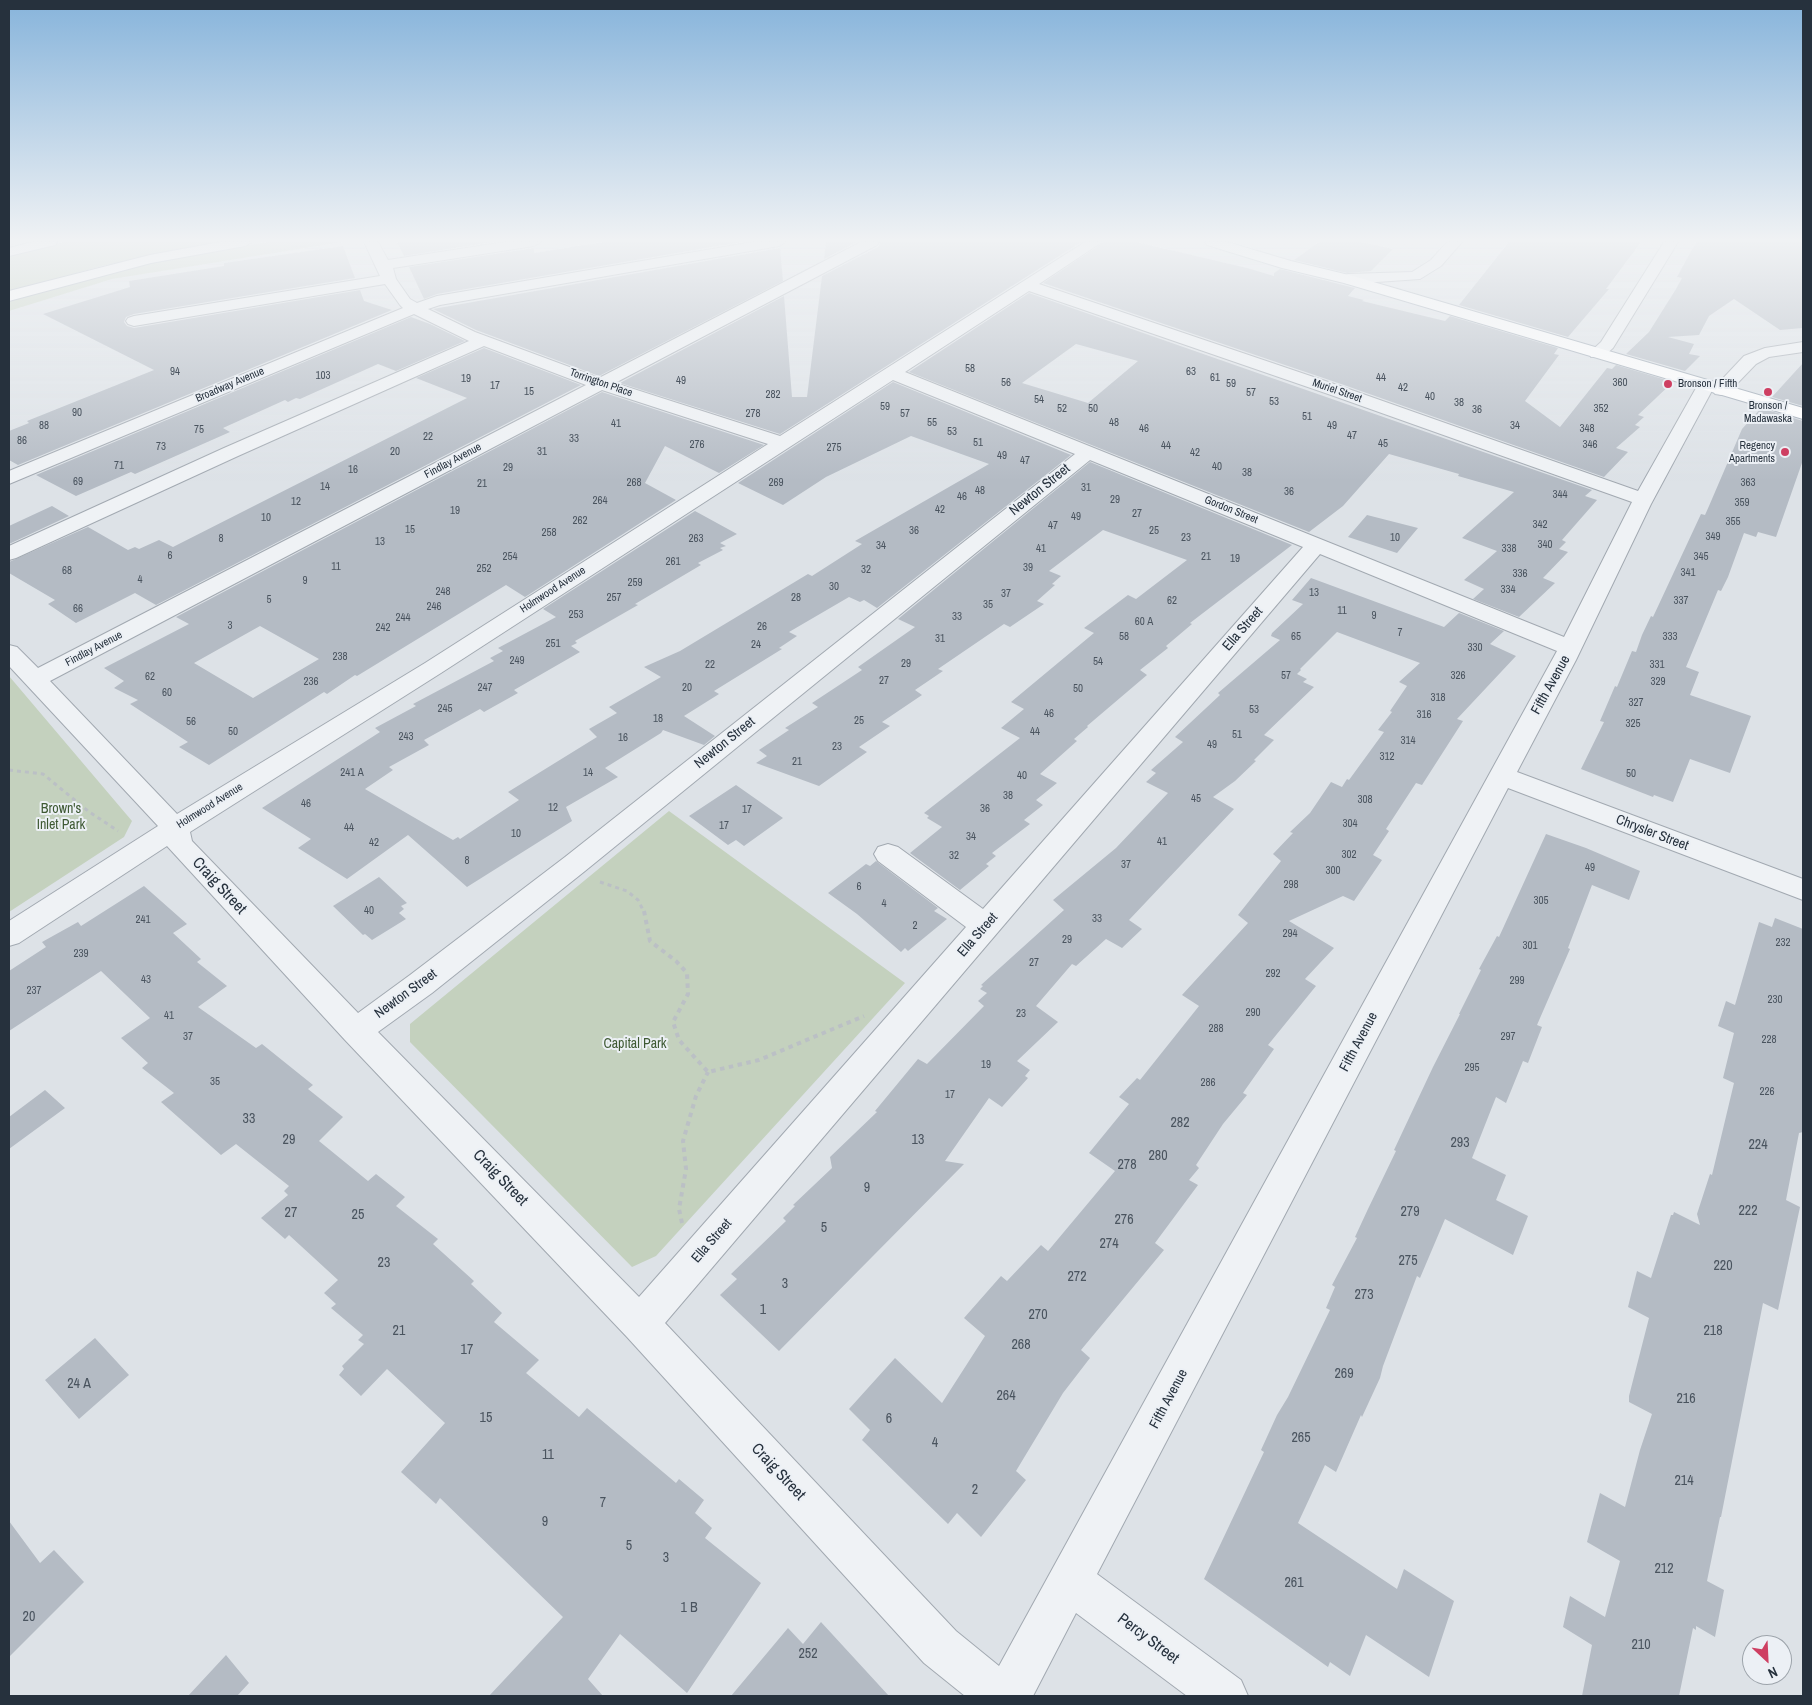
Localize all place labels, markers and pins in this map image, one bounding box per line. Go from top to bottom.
place label: Bronson / Fifth [1678,377,1737,391]
marker: Bronson / Fifth [1662,378,1674,390]
marker: Bronson / Madawaska [1762,386,1774,398]
place label: Bronson / Madawaska [1744,399,1792,425]
place label: Regency Apartments [1729,439,1775,465]
marker: Regency Apartments [1779,446,1791,458]

